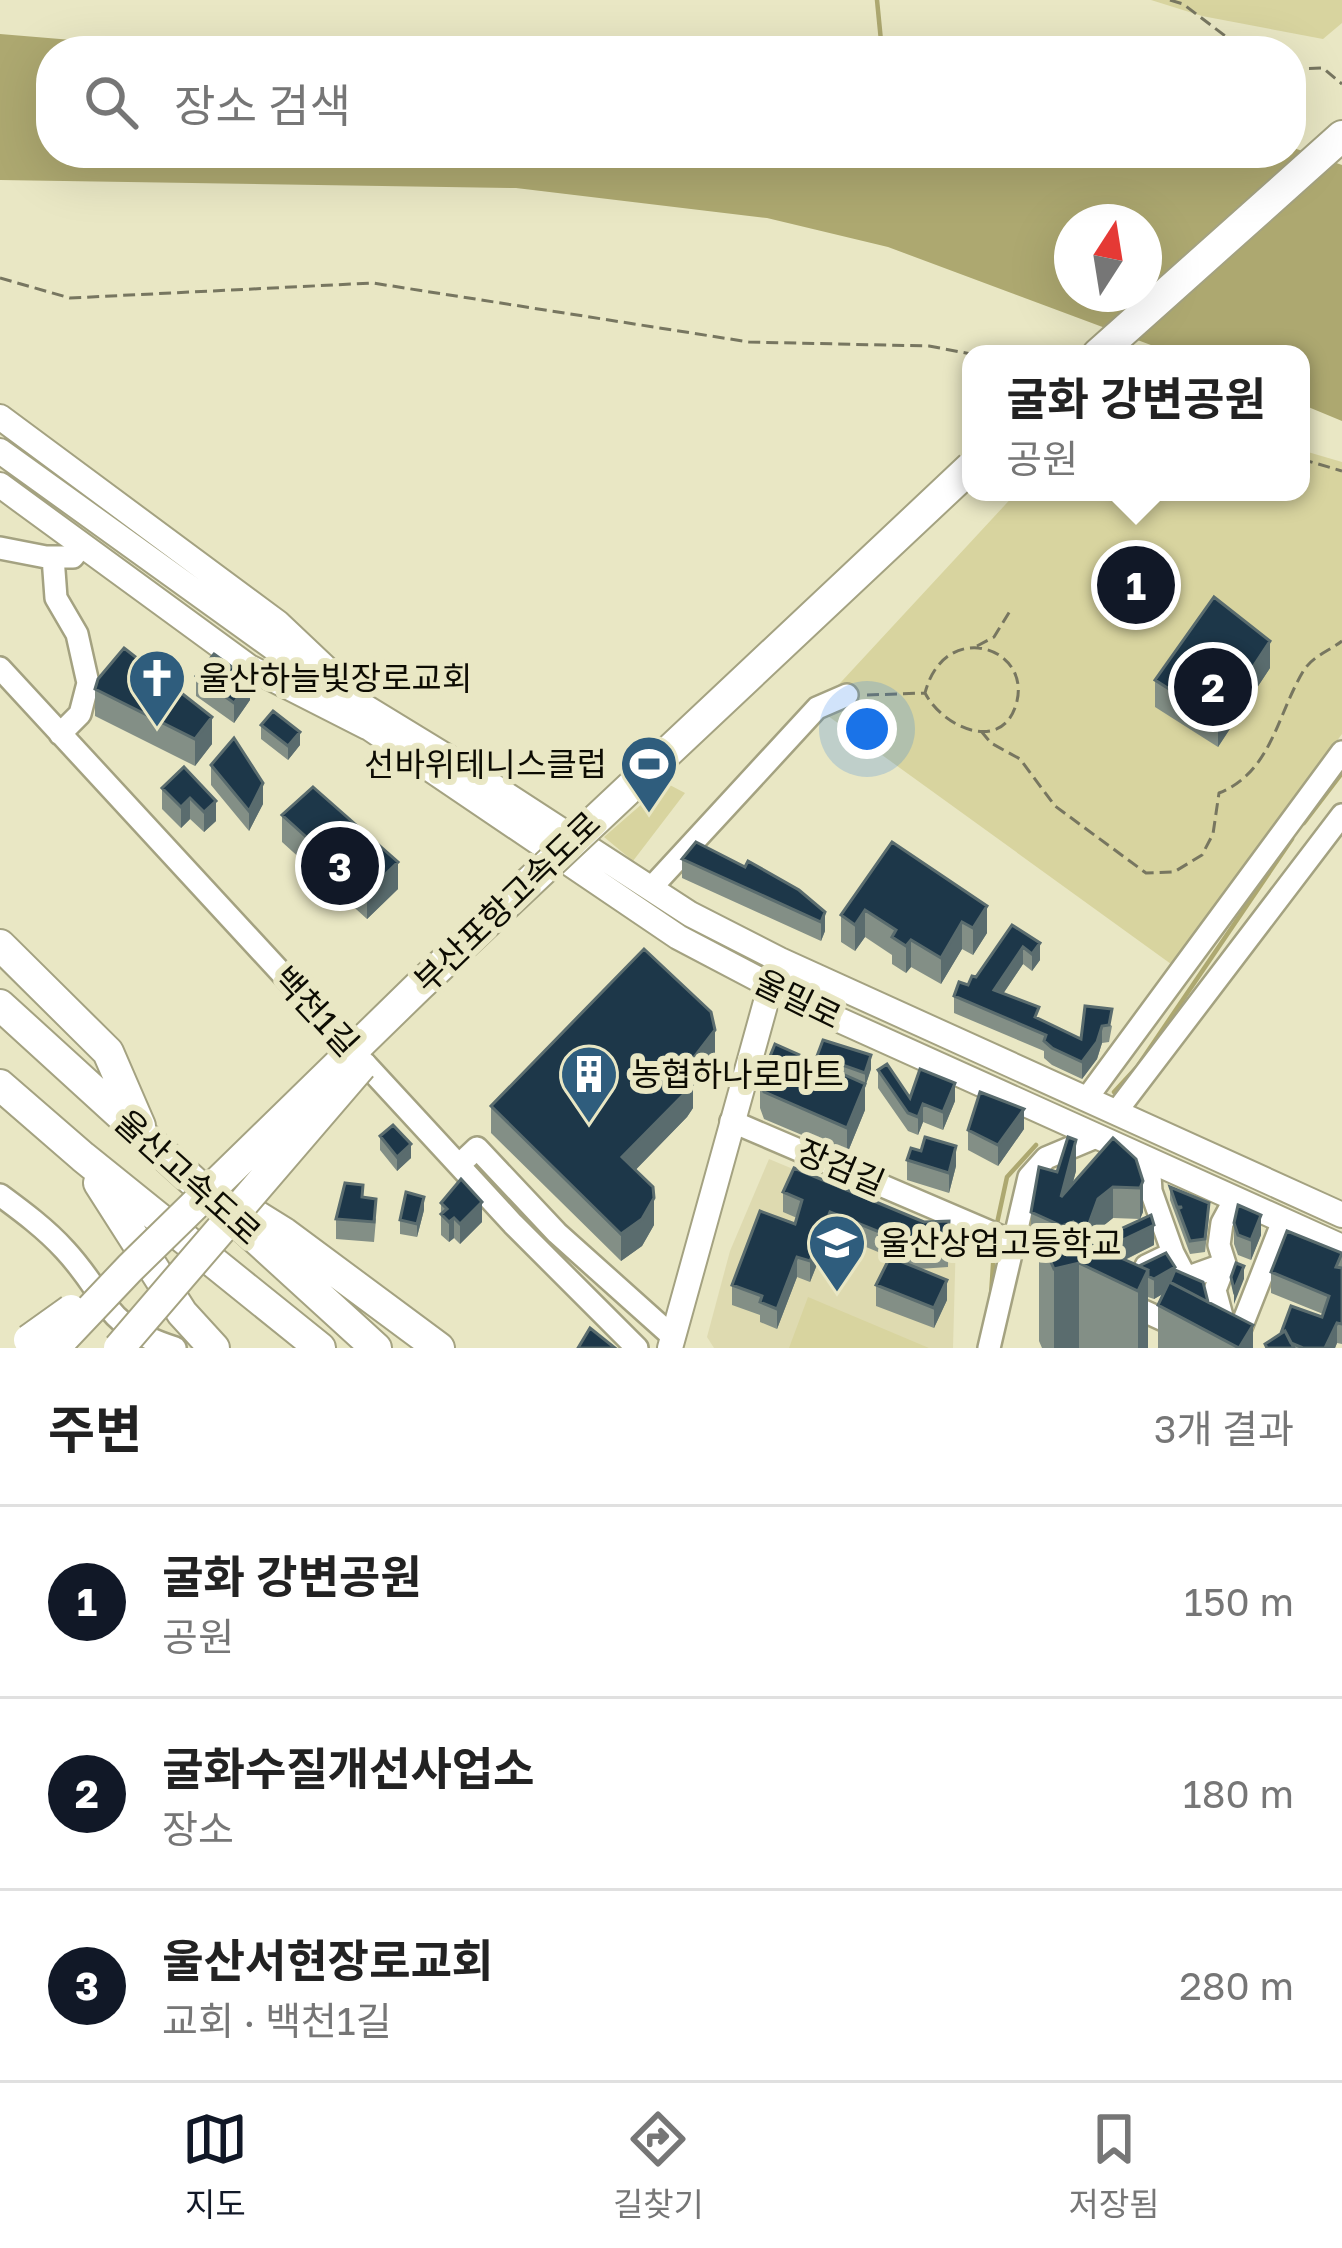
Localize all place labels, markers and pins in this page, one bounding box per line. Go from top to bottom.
pin: 1 [1097,540,1175,630]
pin: 2 [1174,642,1252,732]
church icon: 울산하늘빛장로교회 [126,647,188,729]
place label: 울산하늘빛장로교회 [199,658,472,697]
sports icon: 선바위테니스클럽 [618,733,680,815]
place label: 선바위테니스클럽 [364,744,607,783]
pin: 3 [301,821,379,911]
building icon: 농협하나로마트 [558,1043,620,1125]
place label: 농협하나로마트 [631,1054,844,1093]
school or university icon: 울산상업고등학교 [806,1212,868,1294]
place label: 울산상업고등학교 [879,1223,1122,1262]

